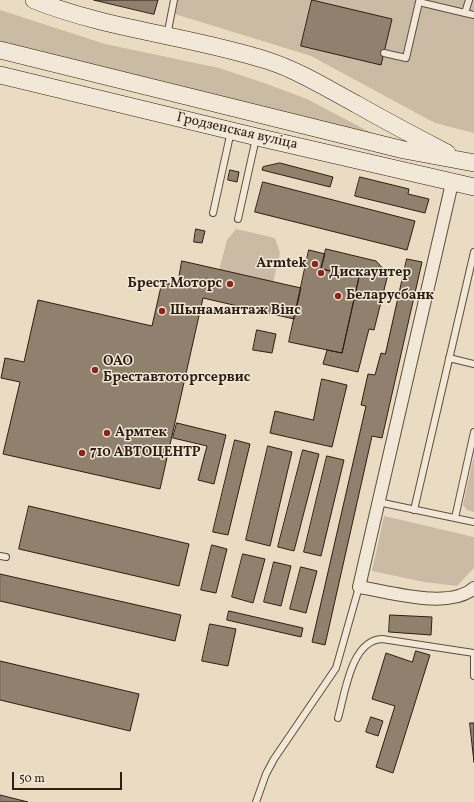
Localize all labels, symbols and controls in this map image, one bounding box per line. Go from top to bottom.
street label: Гродзенская вуліца [175,110,299,154]
place label: Armtek [256,256,307,272]
marker: Armtek [310,259,320,269]
place label: Дискаунтер [329,265,411,281]
marker: Дискаунтер [316,268,326,278]
place label: Брест Моторс [128,276,222,292]
marker: Брест Моторс [225,279,235,289]
place label: Беларусбанк [346,288,434,304]
marker: Беларусбанк [333,291,343,301]
place label: Шынамантаж Вінс [170,303,301,319]
marker: Шынамантаж Вінс [157,306,167,316]
place label: ОАО Бреставтоторгсервис [103,354,250,386]
marker: ОАО Бреставтоторгсервис [90,365,100,375]
place label: Армтек [115,425,167,441]
marker: Армтек [102,428,112,438]
place label: 710 АВТОЦЕНТР [90,445,201,461]
marker: 710 АВТОЦЕНТР [77,448,87,458]
scale bar [14,764,124,790]
text: 50 m [19,771,45,787]

